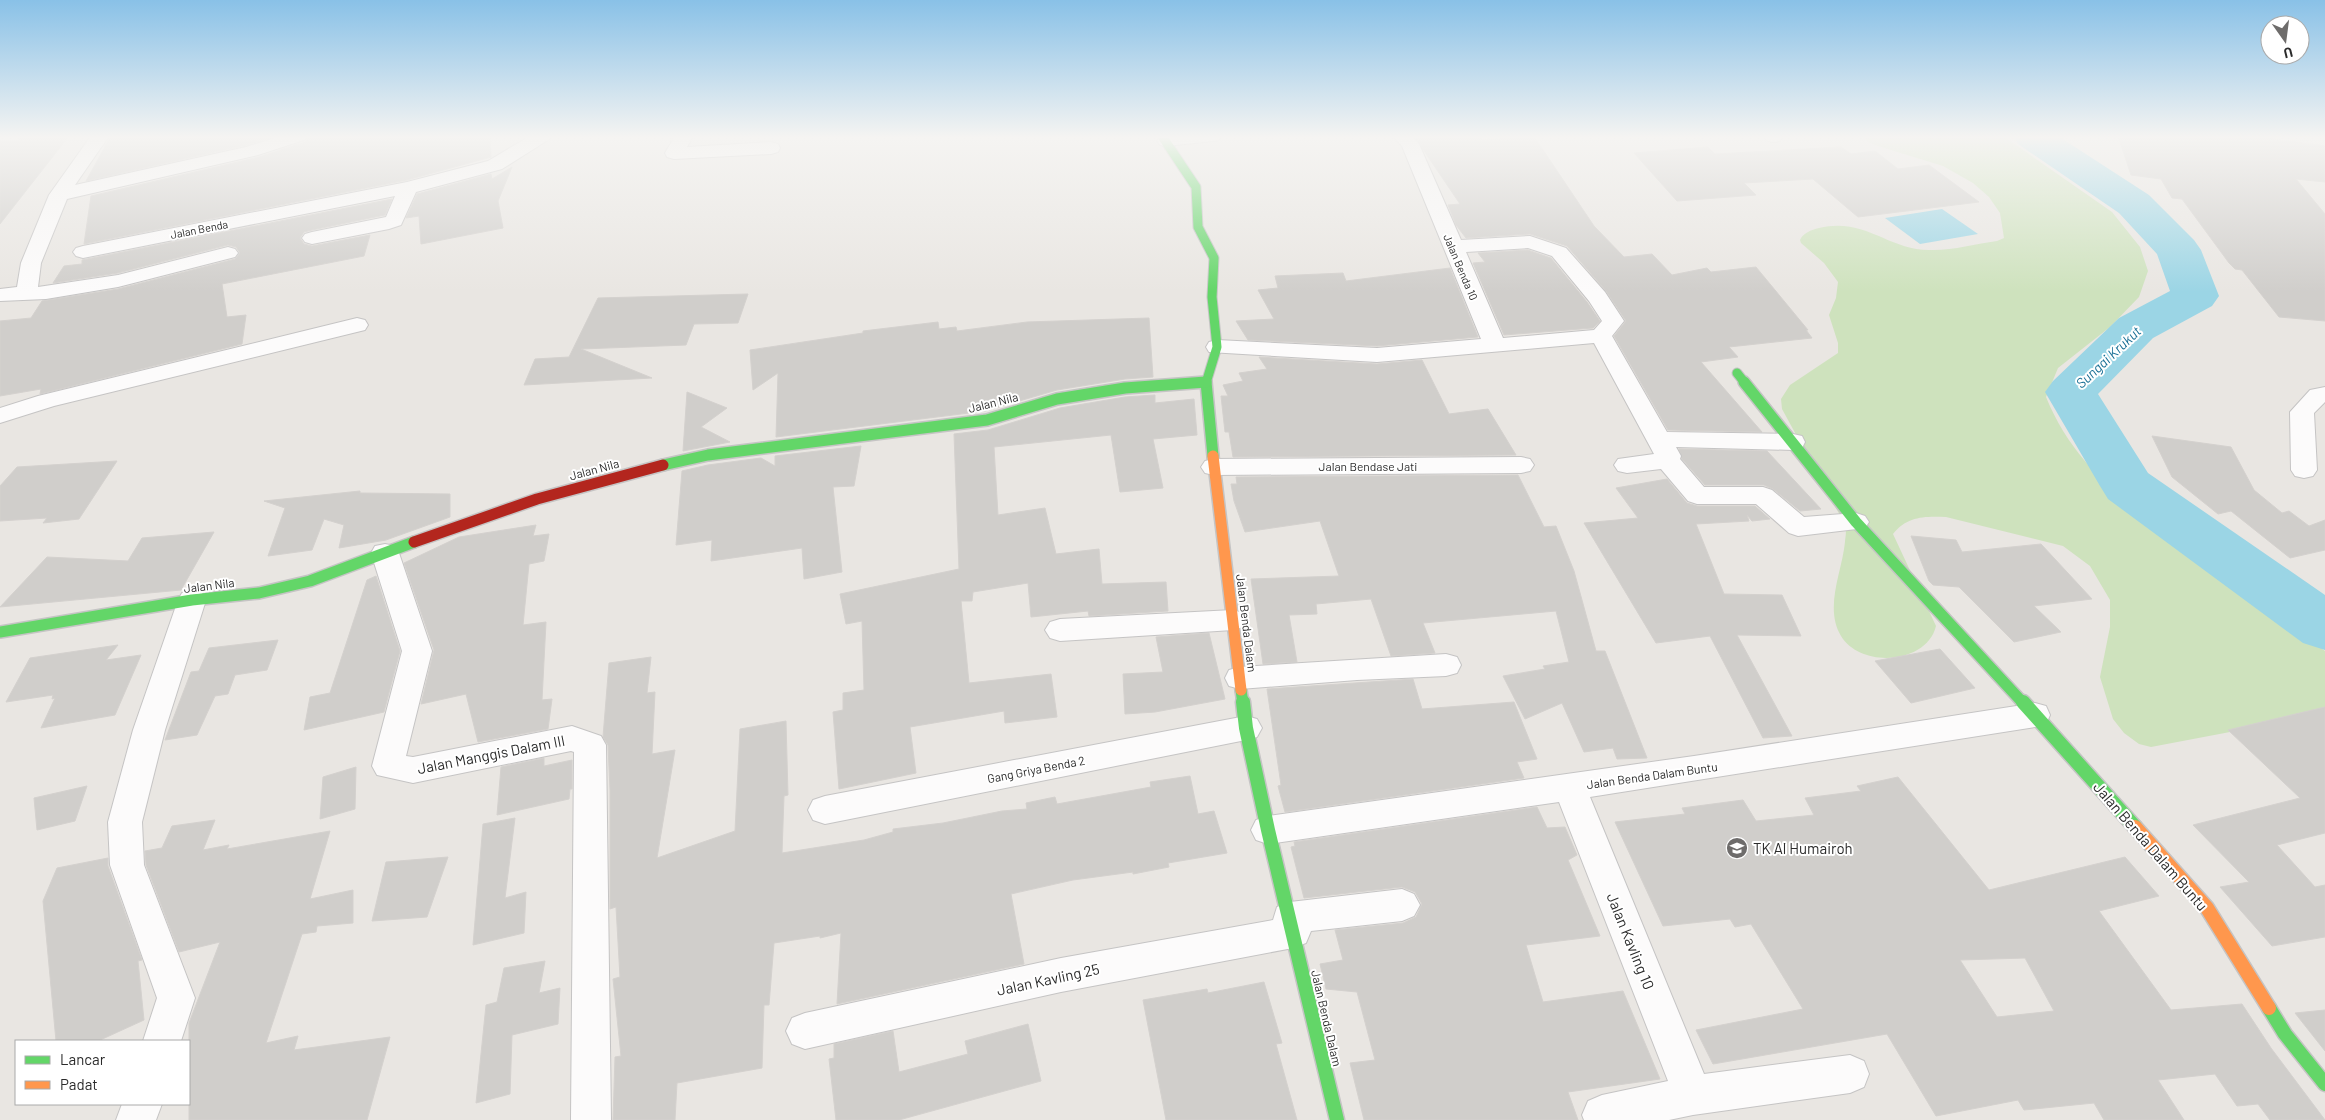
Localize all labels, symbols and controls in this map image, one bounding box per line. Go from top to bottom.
north arrow [2260,15,2310,65]
text: U [2282,44,2295,62]
street label: Jalan Benda [169,217,229,241]
street label: Jalan Benda 10 [1441,232,1481,302]
water label: Sungai Krukut [2072,322,2144,391]
street label: Jalan Nila [967,389,1019,415]
street label: Jalan Nila [568,456,620,482]
street label: Jalan Bendase Jati [1319,459,1417,473]
street label: Jalan Benda Dalam [1234,573,1260,673]
street label: Jalan Nila [183,575,235,595]
street label: Jalan Manggis Dalam III [416,731,566,777]
street label: Gang Griya Benda 2 [986,753,1086,785]
street label: Jalan Benda Dalam Buntu [1586,759,1718,791]
street label: Jalan Benda Dalam Buntu [2090,778,2212,914]
school or university icon: TK Al Humairoh [1725,836,1749,860]
place label: TK Al Humairoh [1753,839,1853,857]
street label: Jalan Kavling 10 [1603,890,1659,992]
street label: Jalan Kavling 25 [995,959,1101,999]
street label: Jalan Benda Dalam [1309,968,1345,1068]
legend [15,1040,190,1105]
text: Lancar [60,1050,106,1068]
text: Padat [60,1075,98,1093]

